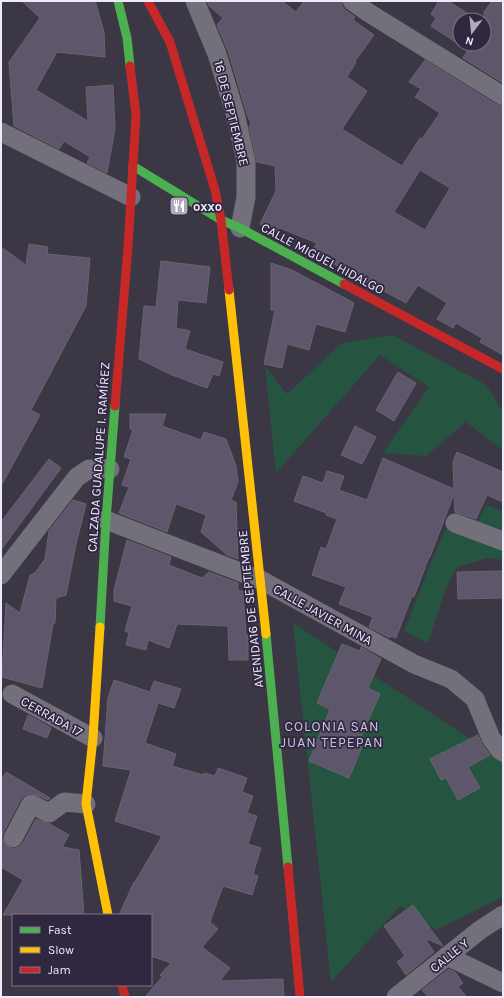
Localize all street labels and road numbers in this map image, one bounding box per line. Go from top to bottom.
street label: 16 DE SEPTIEMBRE [211,59,252,167]
street label: CALLE MIGUEL HIDALGO [259,220,387,297]
street label: CALZADA GUADALUPE I. RAMÍREZ [82,361,113,553]
street label: AVENIDA16 DE SEPTIEMBRE [235,529,266,688]
street label: CALLE JAVIER MINA [271,581,375,648]
street label: CERRADA 17 [18,693,85,740]
street label: CALLE Y [427,935,472,975]

